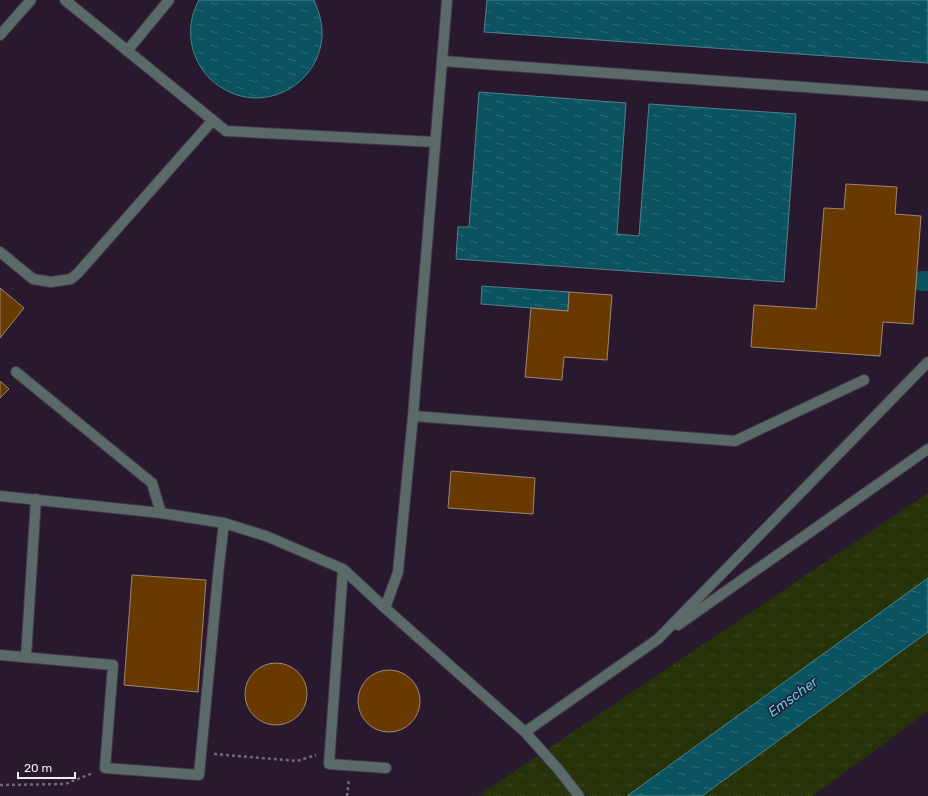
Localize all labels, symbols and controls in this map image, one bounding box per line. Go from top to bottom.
water label: Emscher [765,673,822,721]
scale bar [18,754,75,780]
text: 20 m [24,761,52,775]

